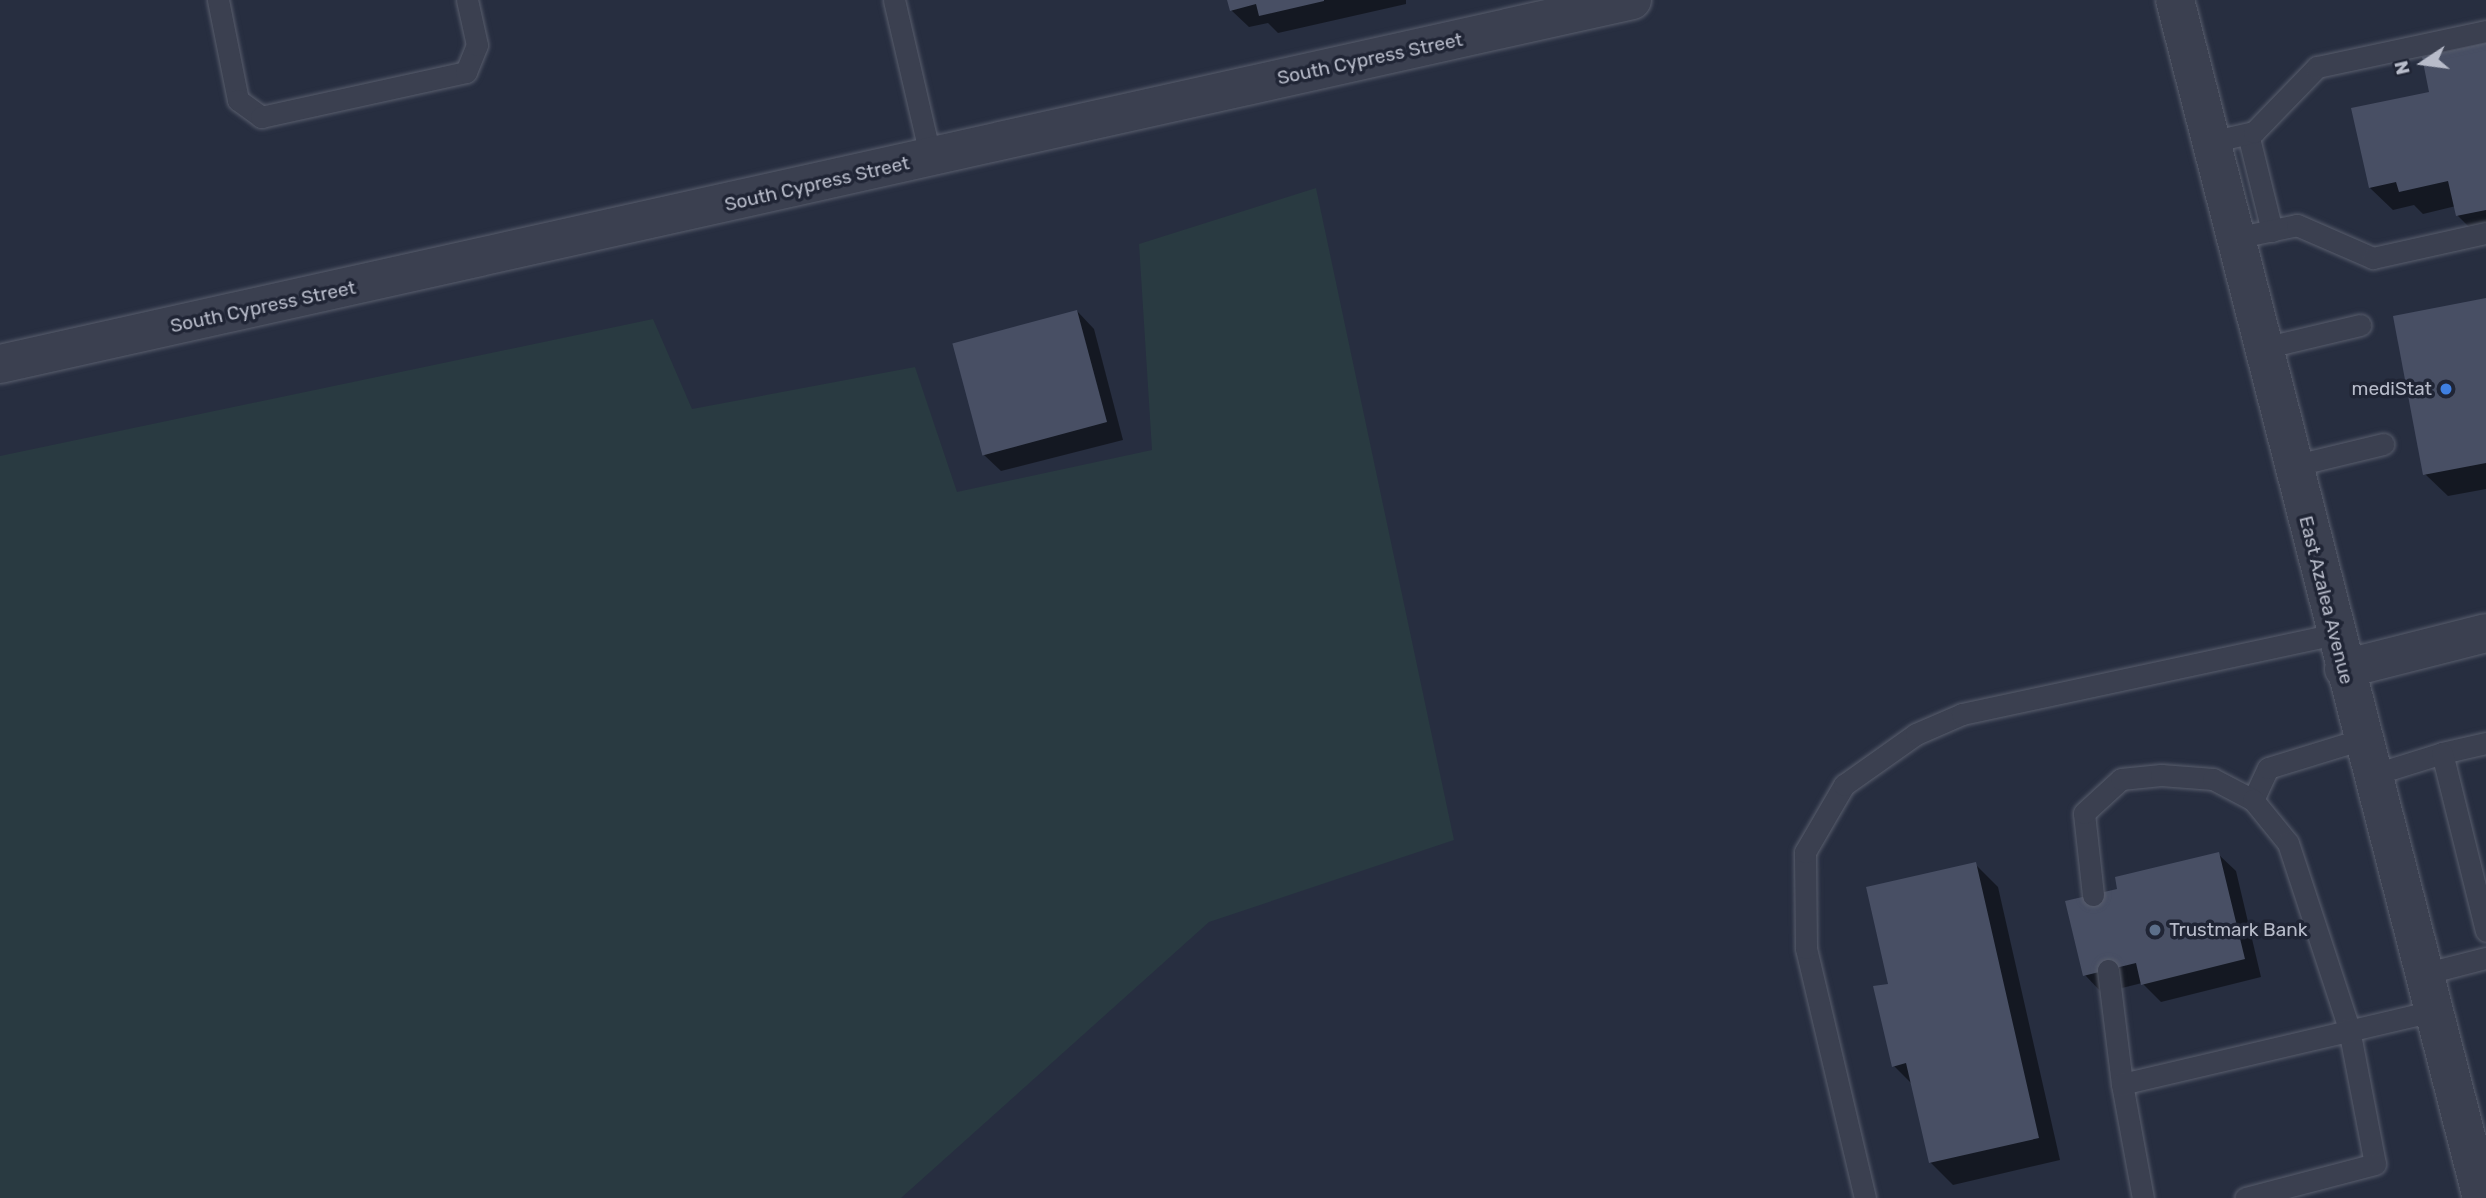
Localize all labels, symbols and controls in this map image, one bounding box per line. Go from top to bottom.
street label: South Cypress Street [1275,28,1465,90]
north arrow [2388,28,2458,98]
text: N [2389,59,2415,77]
street label: South Cypress Street [722,152,912,216]
street label: South Cypress Street [168,276,358,338]
place label: mediStat [2351,378,2432,400]
marker: mediStat [2438,381,2454,397]
street label: East Azalea Avenue [2294,513,2358,687]
place label: Trustmark Bank [2169,919,2308,941]
marker: Trustmark Bank [2147,922,2163,938]

